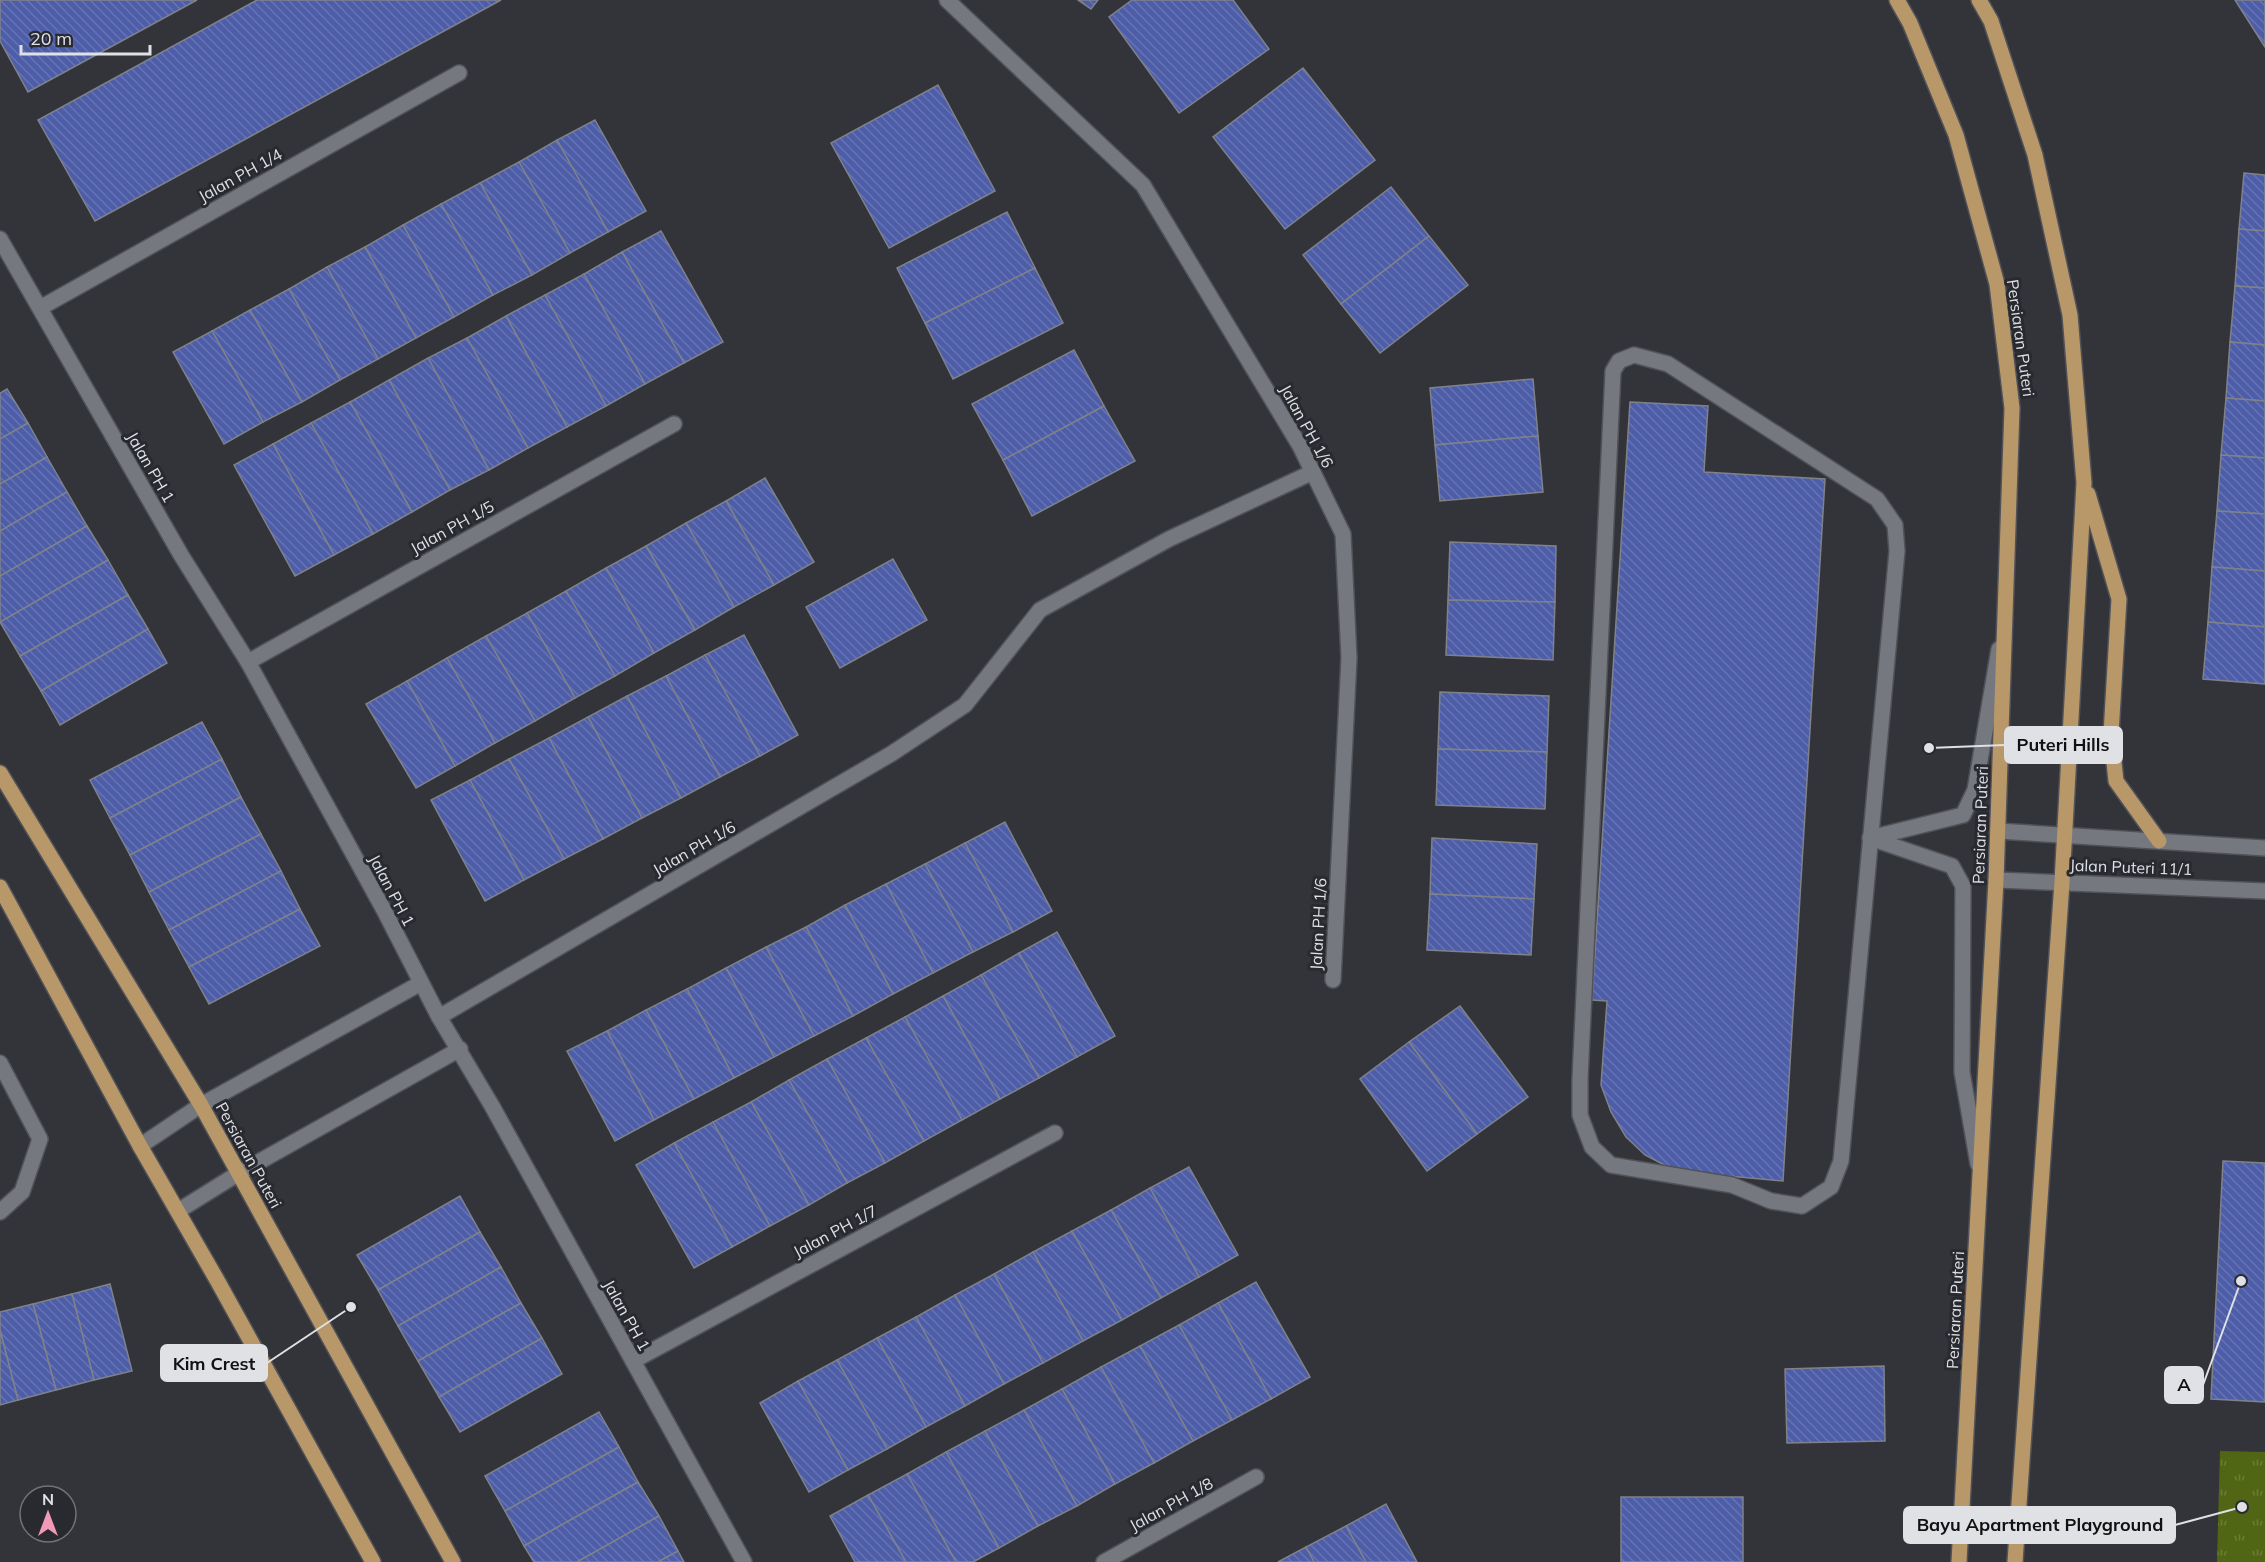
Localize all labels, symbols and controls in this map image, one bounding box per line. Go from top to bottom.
scale bar [21,18,150,56]
text: 20 m [30,27,72,50]
street label: Jalan PH 1/4 [195,144,286,206]
street label: Persiaran Puteri [2003,278,2039,398]
street label: Jalan PH 1/6 [1276,381,1338,471]
street label: Jalan PH 1 [123,428,179,506]
street label: Jalan PH 1/5 [407,496,497,558]
callout: Puteri Hills [2005,727,2122,763]
text: Puteri Hills [2017,733,2109,756]
street label: Persiaran Puteri [1968,766,1992,884]
street label: Jalan PH 1/6 [649,816,739,880]
street label: Jalan PH 1 [365,851,419,929]
street label: Jalan Puteri 11/1 [2069,855,2193,879]
street label: Jalan PH 1/6 [1306,877,1330,971]
street label: Persiaran Puteri [212,1099,286,1211]
street label: Jalan PH 1/7 [789,1200,881,1262]
street label: Persiaran Puteri [1942,1251,1968,1369]
street label: Jalan PH 1 [599,1276,655,1354]
callout: Kim Crest [161,1345,267,1381]
text: Kim Crest [173,1352,256,1375]
callout: A [2165,1367,2203,1403]
text: A [2177,1373,2191,1396]
street label: Jalan PH 1/8 [1126,1473,1216,1535]
north arrow [18,1484,78,1544]
text: N [42,1489,54,1509]
callout: Bayu Apartment Playground [1904,1507,2175,1543]
text: Bayu Apartment Playground [1917,1513,2163,1536]

